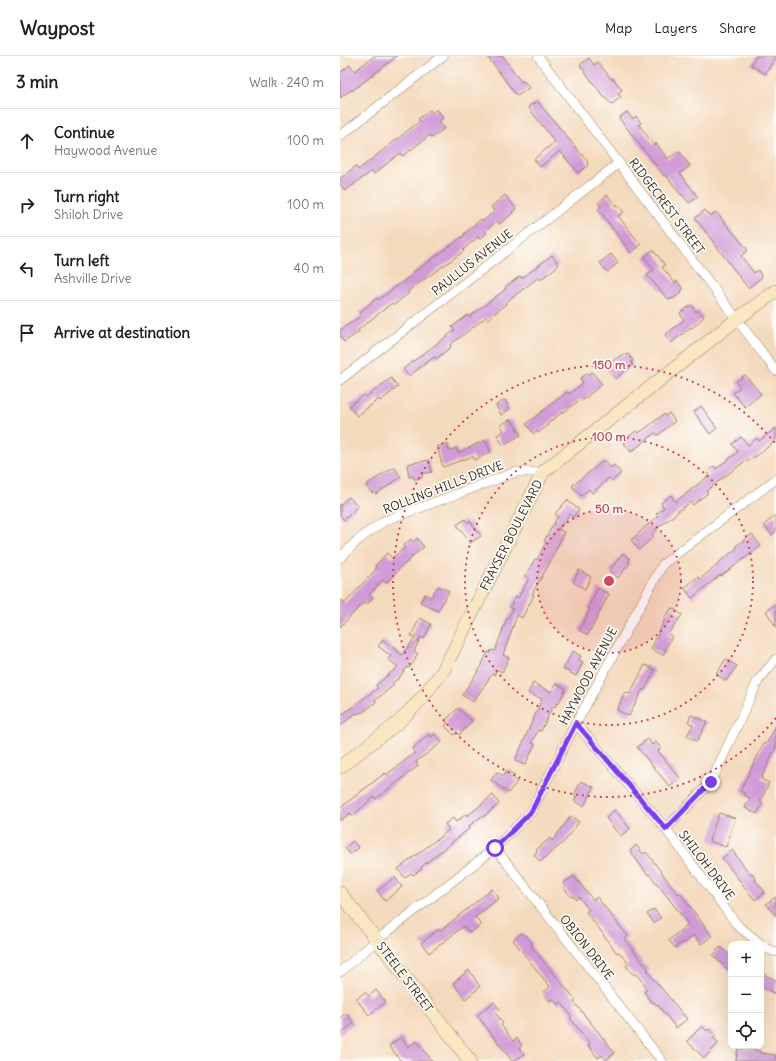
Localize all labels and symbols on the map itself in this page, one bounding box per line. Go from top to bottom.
street label: RIDGECREST STREET [626,155,708,257]
street label: PAULLUS AVENUE [429,226,515,298]
text: 150 m [593,357,626,372]
text: 100 m [592,429,626,444]
street label: ROLLING HILLS DRIVE [381,457,505,517]
street label: FRAYSER BOULEVARD [477,477,545,593]
text: 50 m [595,501,624,516]
centre of rings [602,574,616,588]
street label: HAYWOOD AVENUE [556,624,620,728]
route end [702,773,720,791]
street label: SHILOH DRIVE [676,827,738,903]
route start [486,839,504,857]
street label: OBION DRIVE [557,911,617,983]
street label: STEELE STREET [374,939,436,1015]

